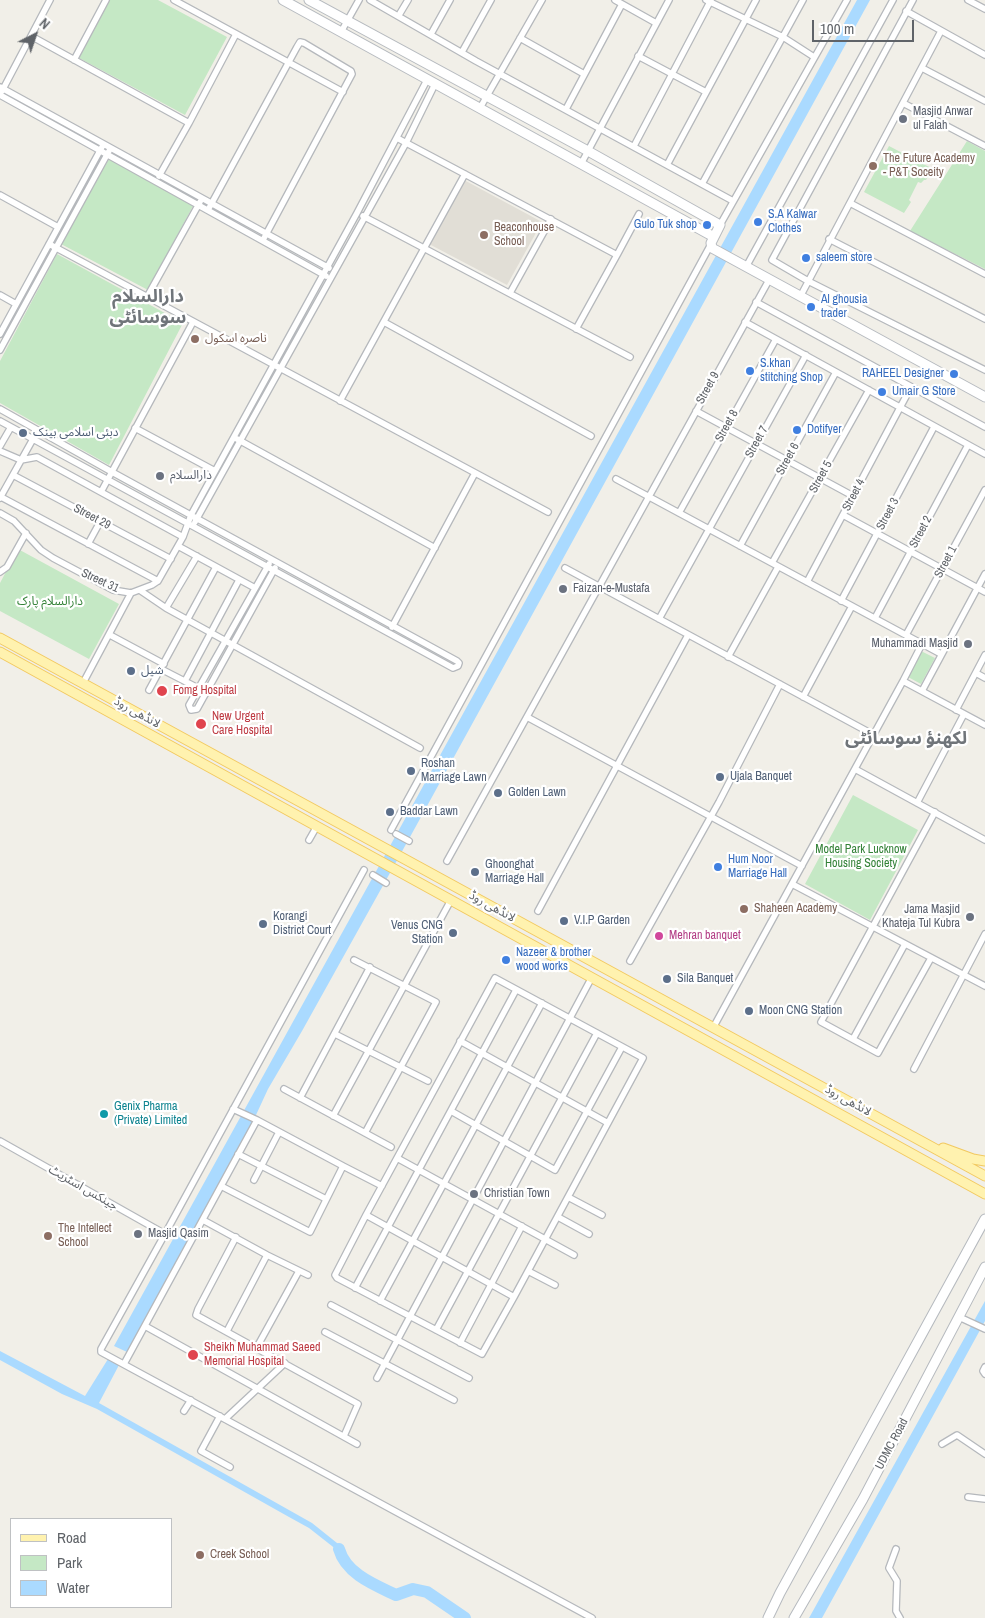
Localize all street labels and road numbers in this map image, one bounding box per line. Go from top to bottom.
street label: Street 9 [693,369,723,407]
street label: Street 8 [712,407,742,445]
street label: Street 7 [742,423,772,461]
street label: Street 6 [773,440,803,478]
street label: Street 5 [806,458,836,496]
street label: Street 4 [840,476,868,514]
street label: Street 3 [874,495,902,533]
street label: Street 29 [71,501,113,533]
street label: Street 2 [907,513,935,551]
street label: Street 1 [932,543,960,581]
street label: Street 31 [79,566,121,596]
street label: لانڈھی روڈ [111,694,163,732]
street label: لانڈھی روڈ [466,888,518,926]
street label: لانڈھی روڈ [822,1082,874,1120]
street label: جینکس اسٹریٹ [46,1162,120,1214]
street label: UDMC Road [873,1416,911,1472]

